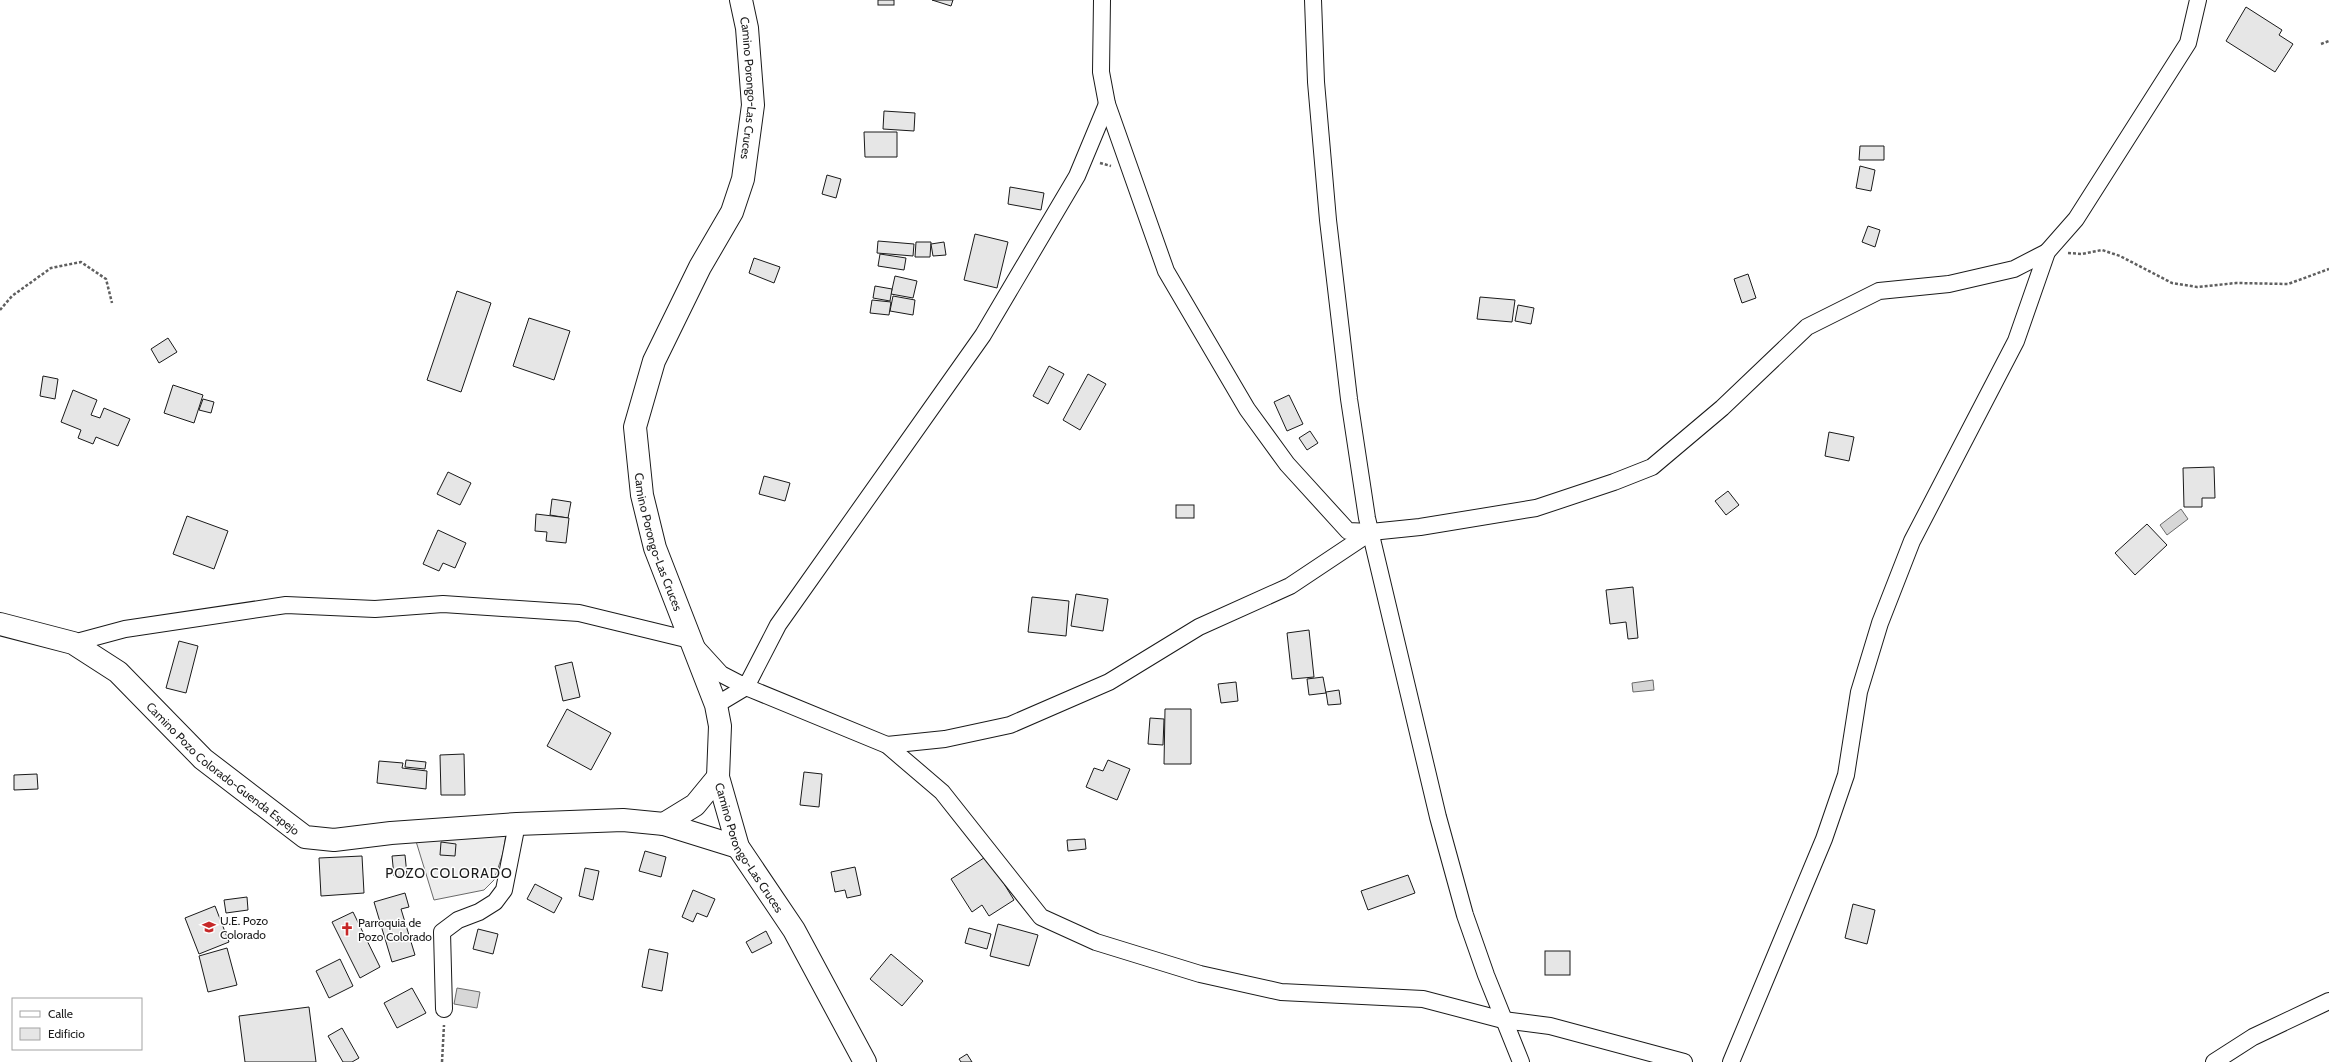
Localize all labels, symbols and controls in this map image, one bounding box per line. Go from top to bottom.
street label: Camino Porongo-Las Cruces [737,15,761,160]
street label: Camino Porongo-Las Cruces [632,472,686,613]
street label: Camino Pozo Colorado-Guenda Espejo [144,699,303,838]
street label: Camino Porongo-Las Cruces [712,781,787,915]
district label: POZO COLORADO [385,864,513,882]
place label: U.E. Pozo Colorado [220,913,269,942]
place label: Parroquia de Pozo Colorado [358,915,432,944]
school or university icon: U.E. Pozo Colorado [201,919,217,935]
church icon: Parroquia de Pozo Colorado [339,921,355,937]
legend [12,998,142,1050]
text: Calle [48,1006,73,1021]
text: Edificio [48,1026,85,1041]

